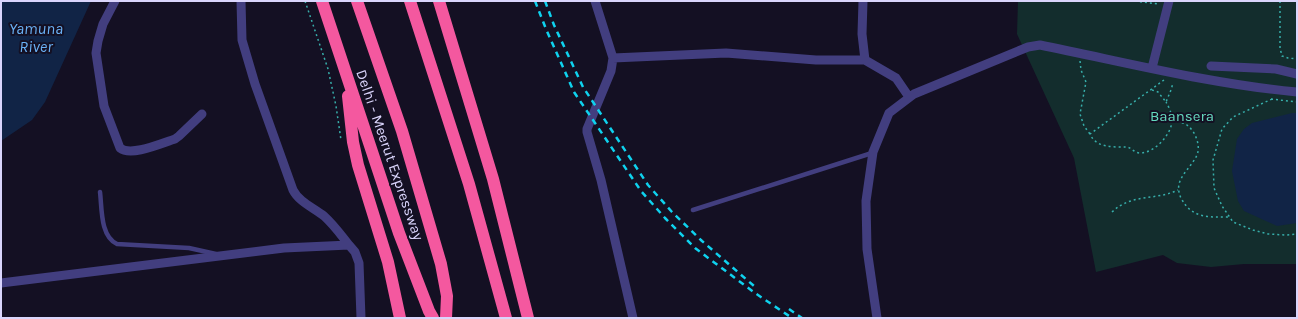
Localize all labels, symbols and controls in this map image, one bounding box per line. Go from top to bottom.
water label: Yamuna River [9,19,63,56]
street label: Delhi - Meerut Expressway [352,67,428,243]
park label: Baansera [1150,107,1214,125]

